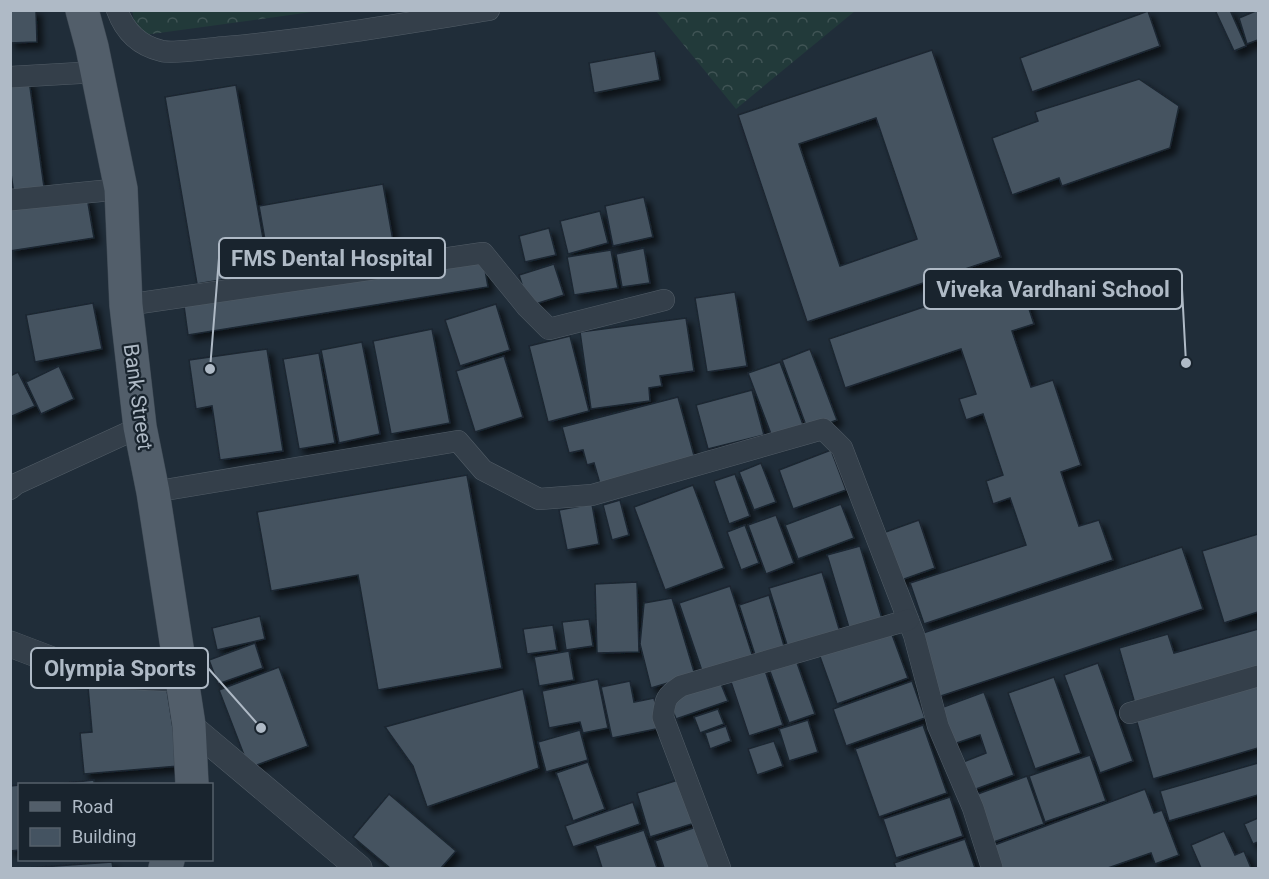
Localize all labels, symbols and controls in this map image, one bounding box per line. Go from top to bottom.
callout: FMS Dental Hospital [219,238,445,278]
text: FMS Dental Hospital [231,246,433,271]
callout: Viveka Vardhani School [924,269,1182,309]
text: Viveka Vardhani School [936,277,1170,302]
street label: Bank Street [119,342,157,452]
callout: Olympia Sports [31,648,208,688]
text: Olympia Sports [44,656,196,681]
legend [18,783,213,861]
text: Road [72,796,113,817]
text: Building [72,826,136,847]

